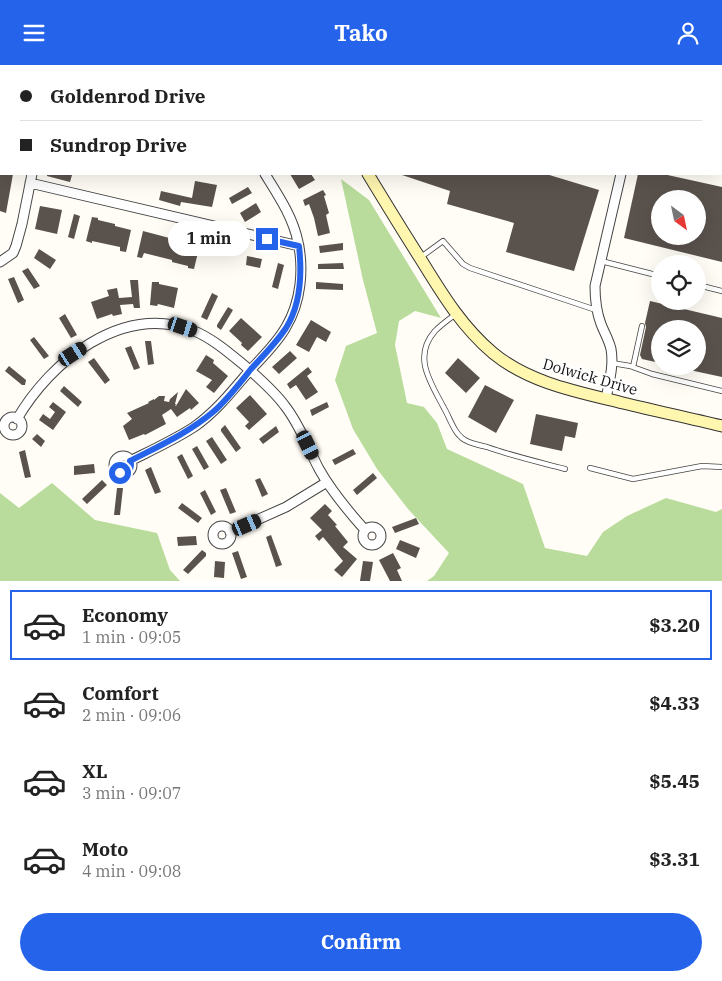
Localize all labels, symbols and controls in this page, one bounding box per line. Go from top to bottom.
text: Tako [334,18,388,47]
icon: menu [20,19,48,47]
icon: person [674,19,702,47]
text: Goldenrod Drive [50,84,206,108]
text: Sundrop Drive [50,133,187,157]
north arrow [651,190,706,245]
map controls [651,190,706,375]
callout: 1 min [167,221,250,257]
text: 1 min [187,228,231,248]
route end [256,228,278,250]
button: locate [651,255,706,310]
car [166,315,199,339]
button: layers [651,320,706,375]
car [56,340,89,368]
street label: Dolwick Drive [541,354,640,399]
car [294,428,321,462]
route start [109,462,131,484]
car [230,512,263,538]
icon: car [22,603,67,648]
text: Economy [82,603,168,627]
text: $3.20 [649,613,700,637]
text: 1 min · 09:05 [82,627,181,647]
icon: car [22,681,67,726]
text: Comfort [82,681,159,705]
text: $4.33 [649,691,700,715]
text: 2 min · 09:06 [82,705,181,725]
icon: car [22,759,67,804]
text: XL [82,759,108,783]
text: $5.45 [649,769,700,793]
text: 3 min · 09:07 [82,783,181,803]
icon: car [22,837,67,882]
text: Moto [82,837,128,861]
text: $3.31 [649,847,700,871]
text: 4 min · 09:08 [82,861,181,881]
button: Confirm [20,913,702,971]

